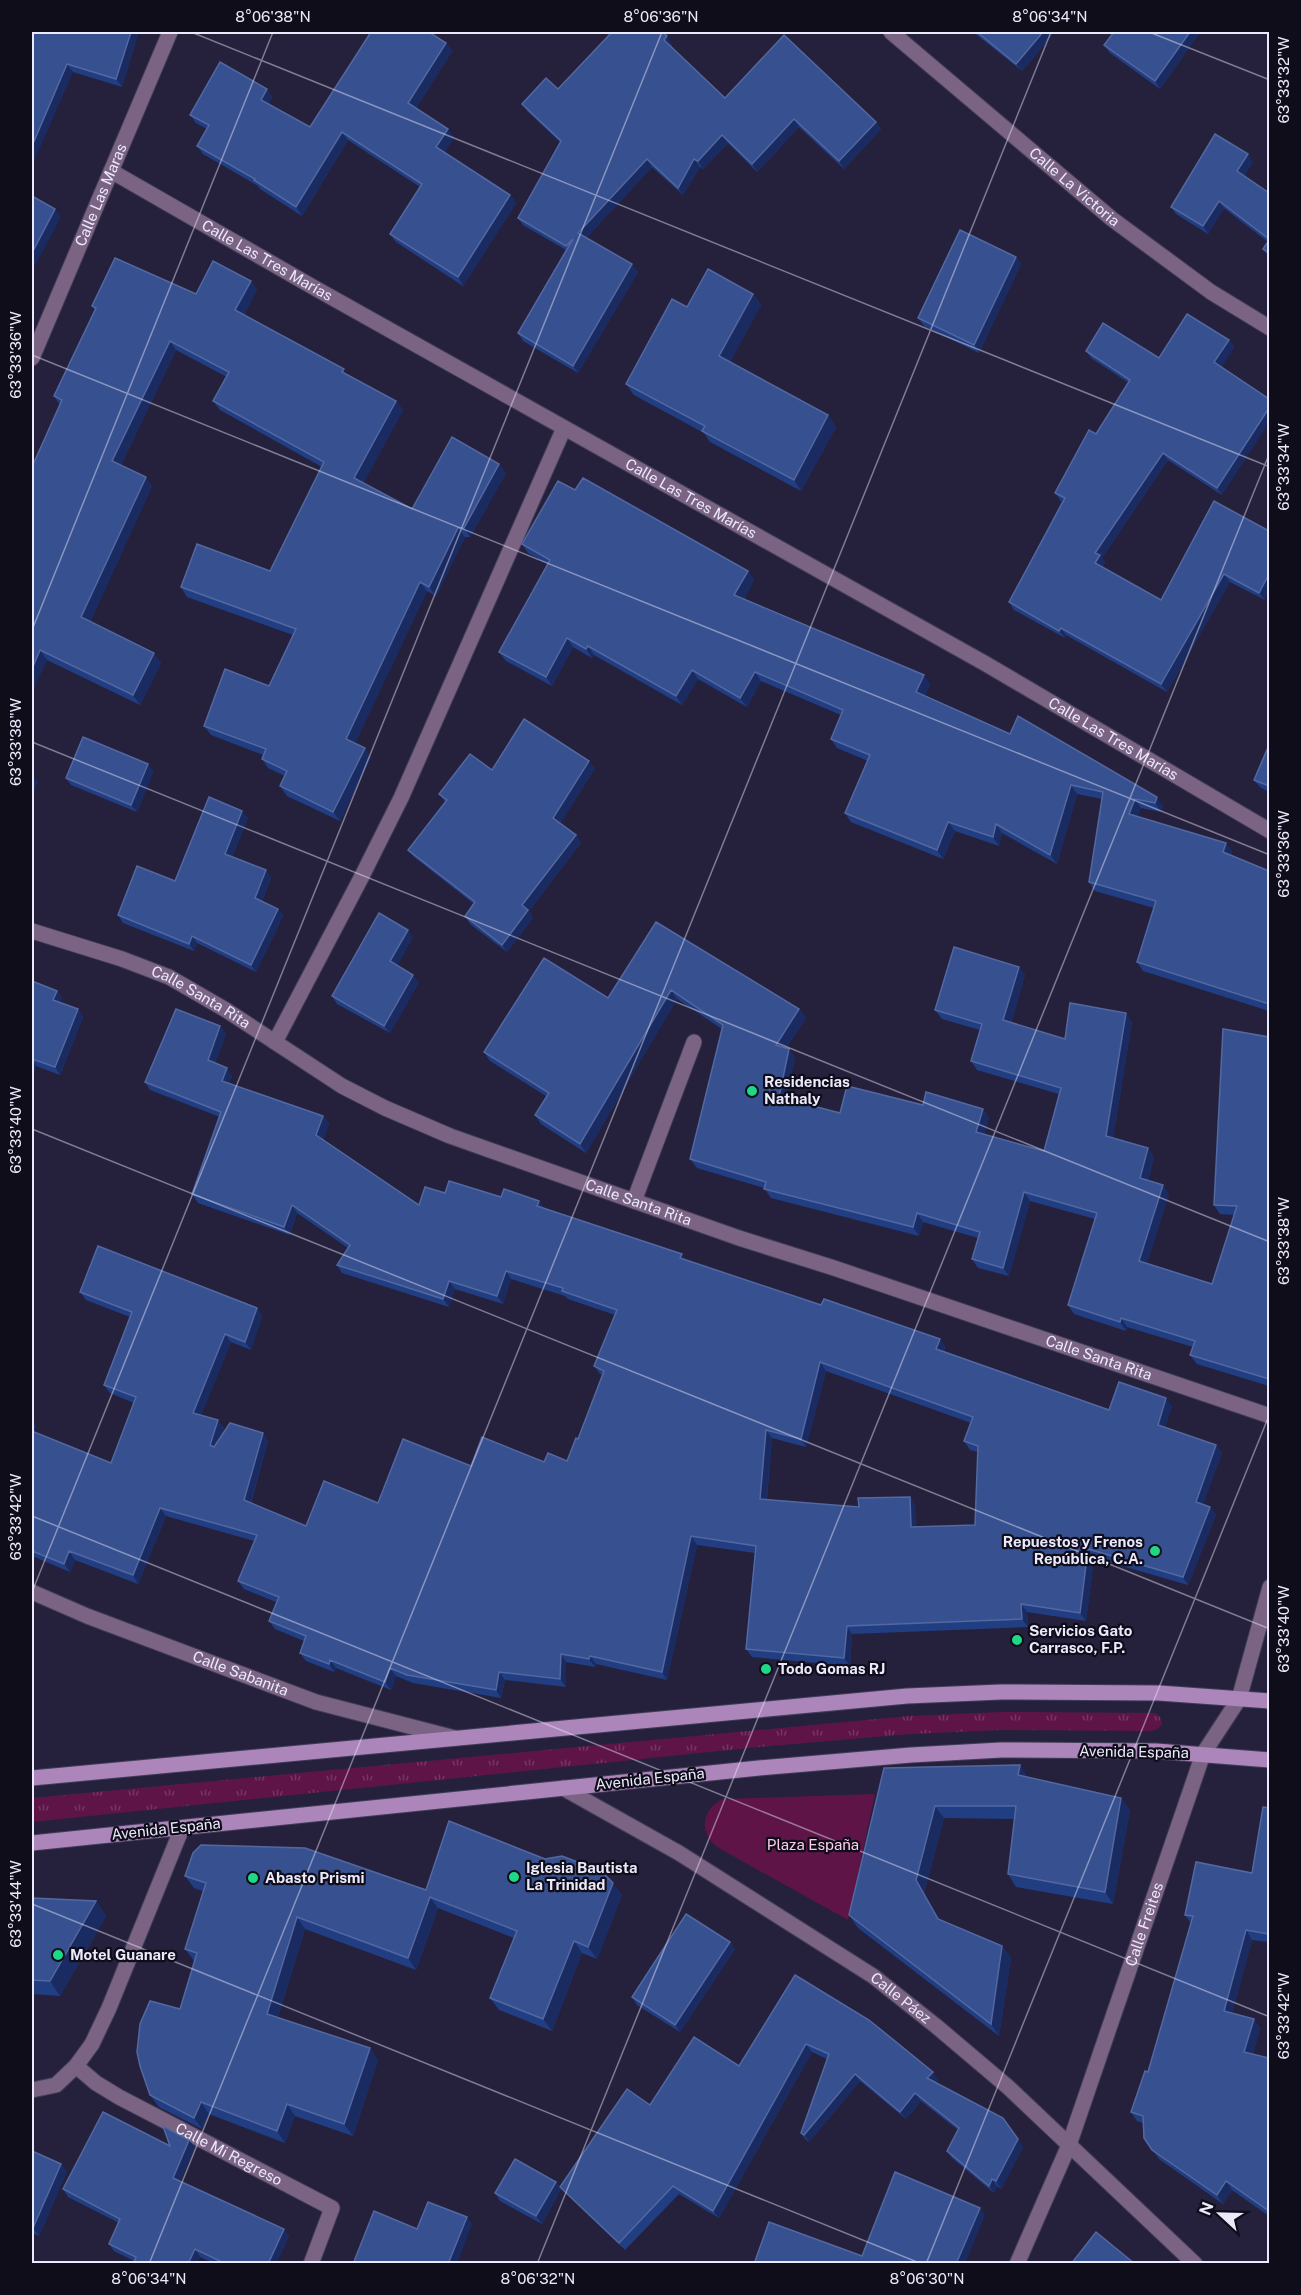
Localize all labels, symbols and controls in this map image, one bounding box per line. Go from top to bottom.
text: 8°06'38"N [235,8,311,25]
text: 8°06'36"N [623,8,699,25]
text: 8°06'34"N [1012,8,1088,25]
text: 63°33'32"W [1275,36,1292,124]
street label: Calle Las Maras [71,141,130,249]
street label: Calle La Victoria [1026,144,1123,230]
street label: Calle Las Tres Marías [199,216,336,304]
text: 63°33'36"W [7,311,24,399]
text: 63°33'34"W [1275,423,1292,511]
street label: Calle Las Tres Marías [623,455,760,542]
street label: Calle Las Tres Marías [1046,694,1181,783]
text: 63°33'38"W [7,698,24,786]
text: 63°33'36"W [1275,810,1292,898]
street label: Calle Santa Rita [149,962,254,1032]
place label: Residencias Nathaly [764,1073,850,1107]
marker: Residencias Nathaly [745,1084,759,1098]
text: 63°33'40"W [7,1086,24,1174]
street label: Calle Santa Rita [583,1175,694,1229]
text: 63°33'38"W [1275,1197,1292,1285]
street label: Calle Santa Rita [1044,1331,1154,1383]
text: 63°33'42"W [7,1473,24,1561]
place label: Repuestos y Frenos República, C.A. [1003,1533,1143,1567]
marker: Repuestos y Frenos República, C.A. [1148,1544,1162,1558]
text: 63°33'40"W [1275,1585,1292,1673]
place label: Servicios Gato Carrasco, F.P. [1029,1622,1133,1656]
marker: Servicios Gato Carrasco, F.P. [1010,1633,1024,1647]
street label: Calle Sabanita [190,1647,291,1699]
place label: Todo Gomas RJ [778,1660,885,1677]
marker: Todo Gomas RJ [759,1662,773,1676]
street label: Avenida España [1079,1742,1189,1761]
street label: Avenida España [595,1764,705,1793]
street label: Avenida España [111,1814,221,1843]
park label: Plaza España [767,1836,859,1853]
place label: Iglesia Bautista La Trinidad [526,1859,637,1893]
text: 63°33'44"W [7,1860,24,1948]
place label: Abasto Prismi [265,1869,365,1886]
marker: Iglesia Bautista La Trinidad [507,1870,521,1884]
marker: Abasto Prismi [246,1871,260,1885]
street label: Calle Freites [1122,1880,1166,1969]
place label: Motel Guanare [70,1946,176,1963]
marker: Motel Guanare [51,1948,65,1962]
street label: Calle Páez [867,1968,935,2027]
text: 63°33'42"W [1275,1972,1292,2060]
street label: Calle Mi Regreso [173,2119,285,2189]
north arrow [1190,2184,1250,2244]
text: N [1195,2199,1218,2218]
text: 8°06'34"N [111,2270,187,2287]
text: 8°06'32"N [501,2270,575,2287]
text: 8°06'30"N [889,2270,965,2287]

